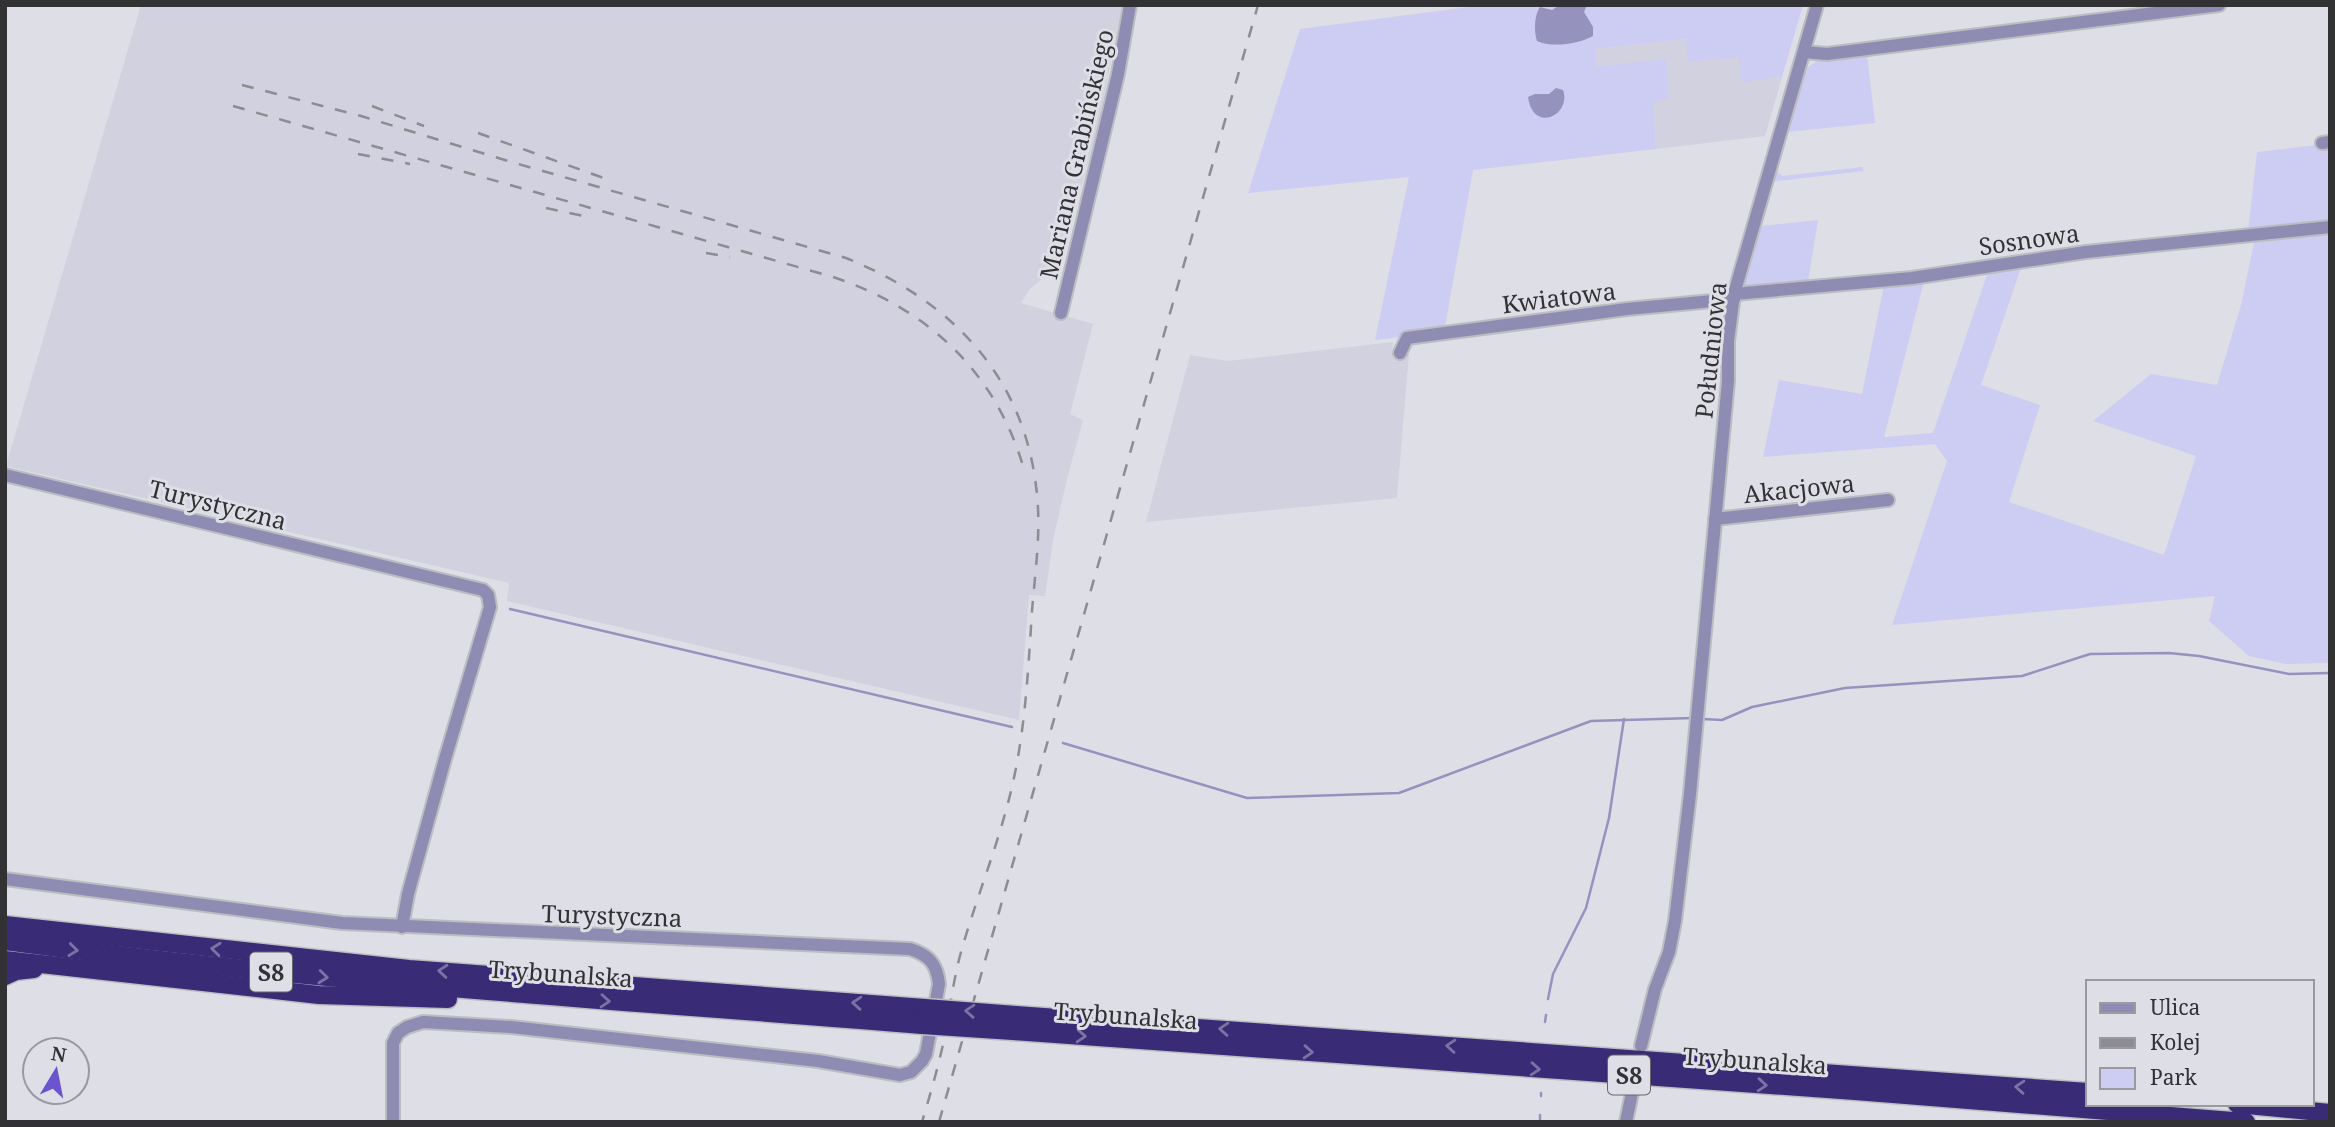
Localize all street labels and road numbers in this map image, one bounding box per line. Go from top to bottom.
street label: Mariana Grabińskiego [1031,26,1121,282]
street label: Sosnowa [1977,216,2081,262]
street label: Kwiatowa [1500,274,1618,320]
street label: Południowa [1686,280,1734,420]
street label: Akacjowa [1742,466,1856,510]
street label: Turystyczna [146,471,290,537]
street label: Turystyczna [541,896,683,934]
street label: Trybunalska [488,952,634,994]
road number: S8 [250,953,292,992]
street label: Trybunalska [1053,994,1199,1036]
street label: Trybunalska [1682,1039,1828,1081]
road number: S8 [1608,1056,1650,1094]

